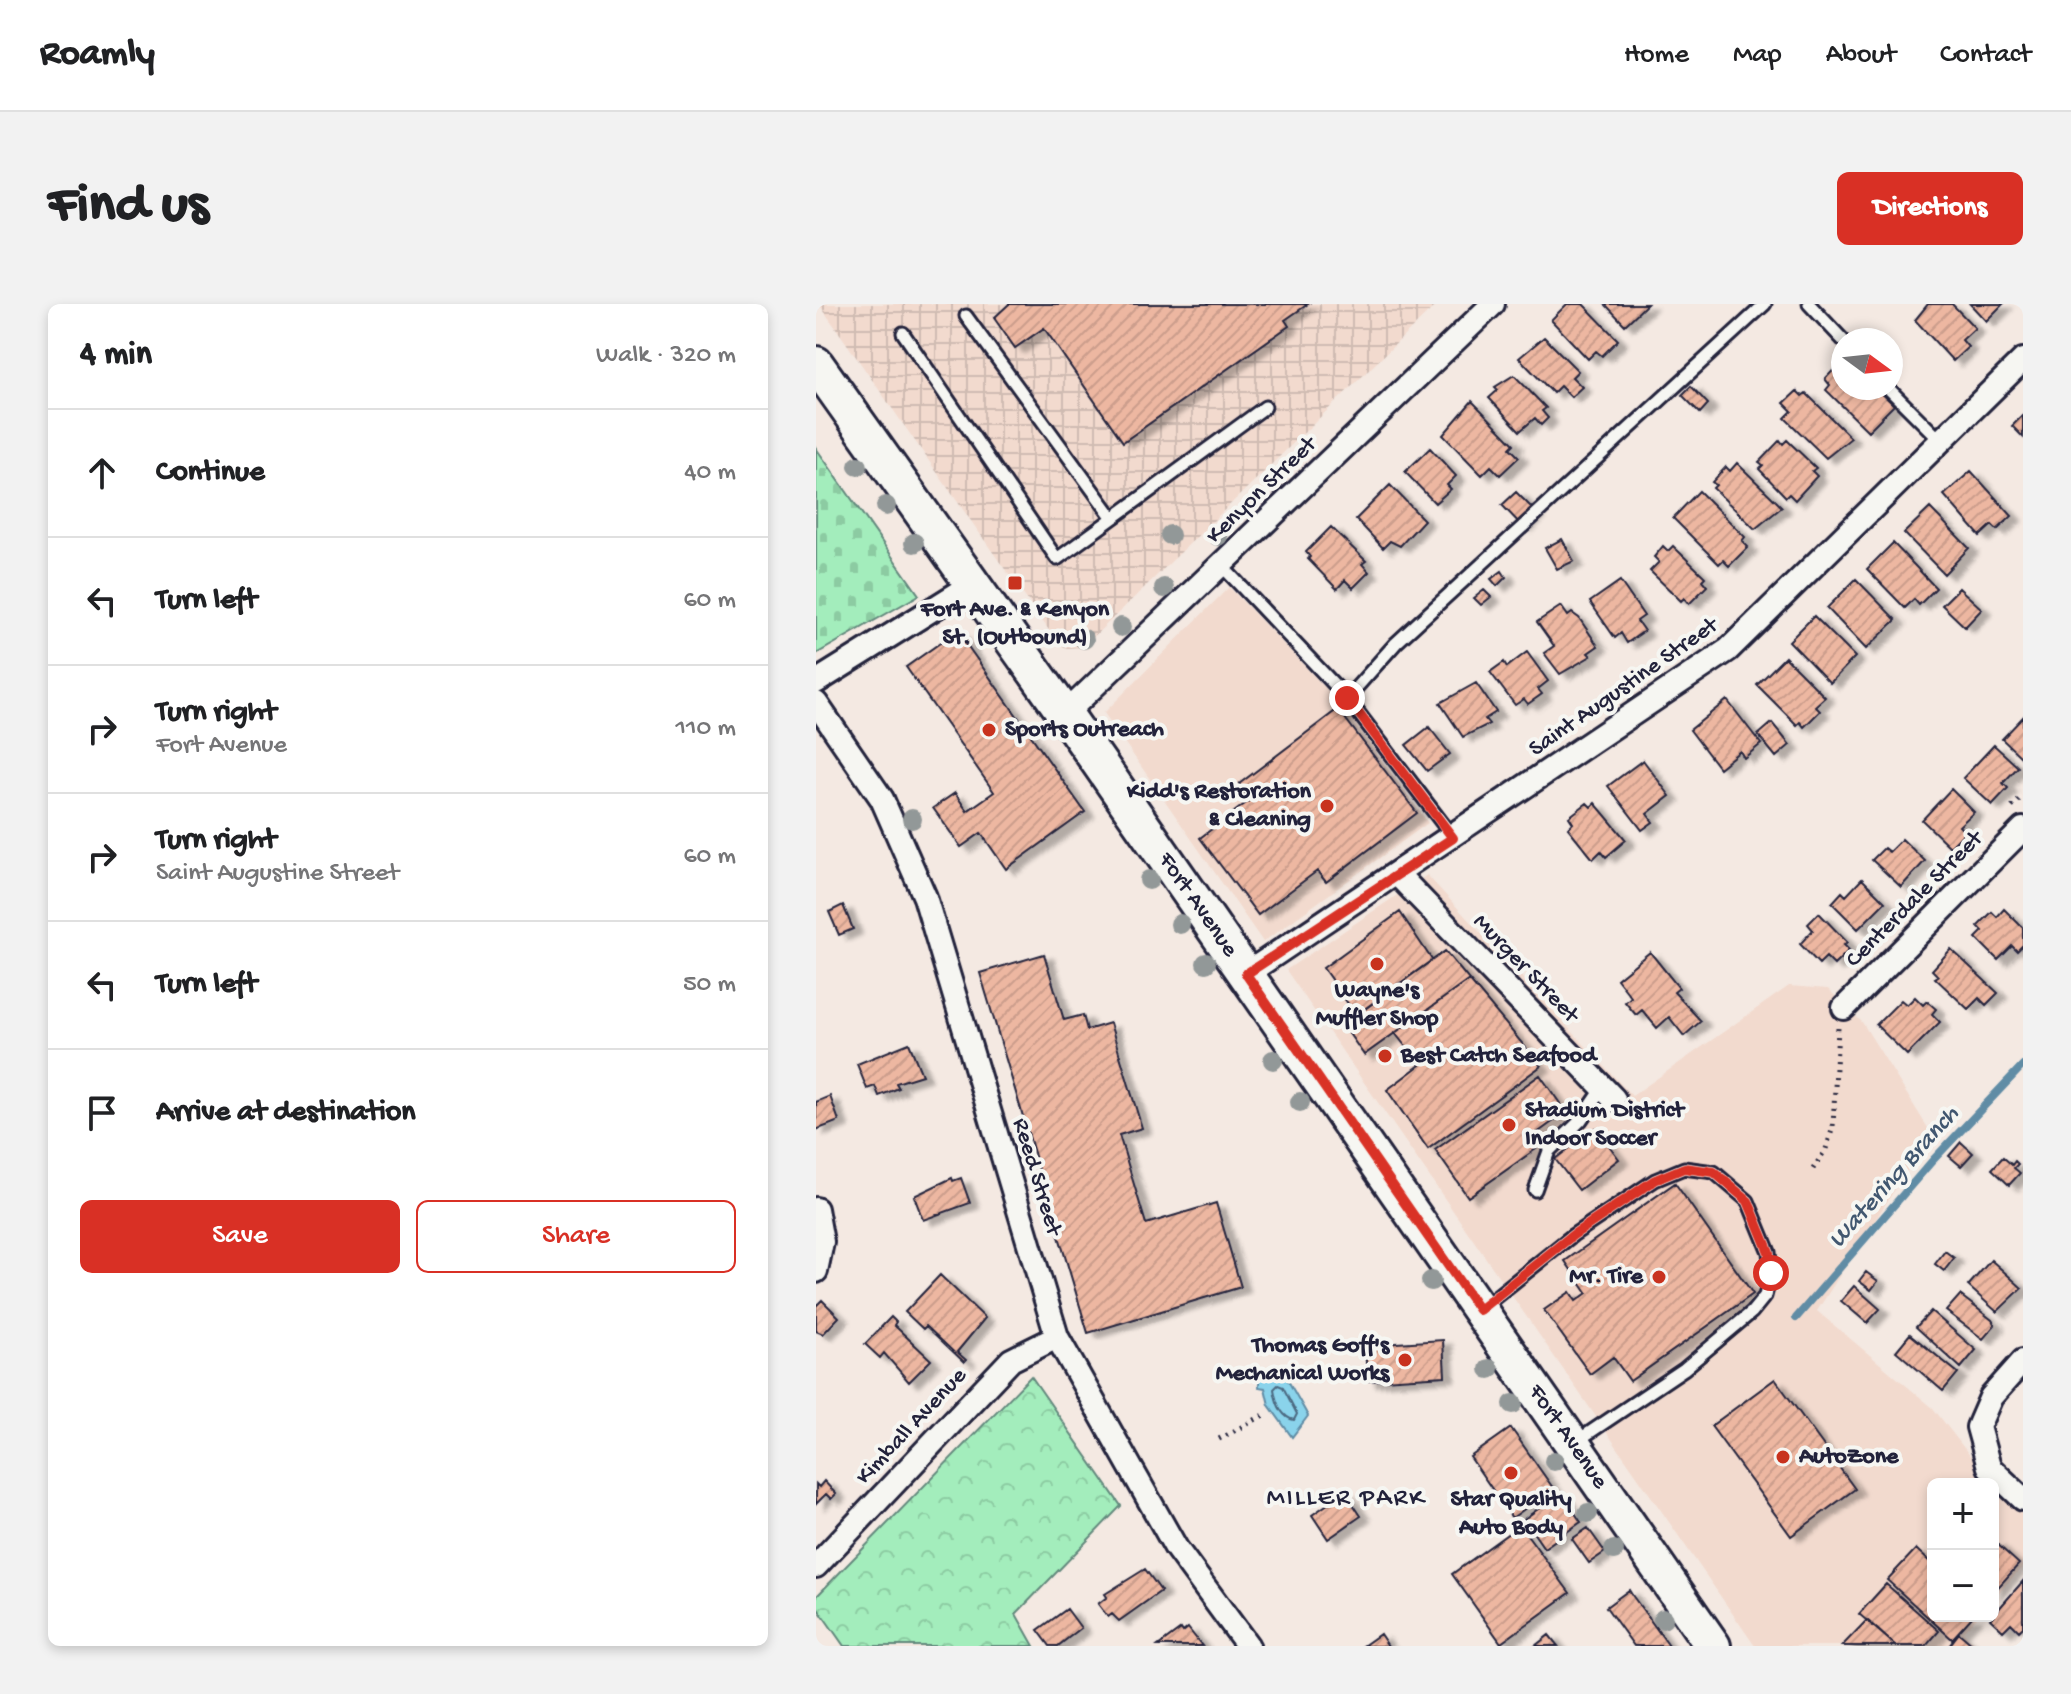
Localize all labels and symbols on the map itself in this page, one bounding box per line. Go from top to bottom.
north arrow [1831,328,1903,400]
street label: Kenyon Street [1201,430,1325,551]
marker: Fort Ave. & Kenyon St. (Outbound) [1006,574,1024,592]
place label: Fort Ave. & Kenyon St. (Outbound) [920,596,1110,653]
street label: Saint Augustine Street [1524,611,1726,764]
route end [1329,680,1365,716]
place label: Sports Outreach [1005,716,1164,745]
marker: Sports Outreach [980,721,998,739]
place label: Kidd's Restoration & Cleaning [1126,778,1312,835]
marker: Kidd's Restoration & Cleaning [1318,797,1336,815]
street label: Centerdale Street [1840,824,1991,975]
street label: Fort Avenue [1151,846,1244,963]
street label: Murger Street [1466,908,1586,1031]
marker: Wayne's Muffler Shop [1368,955,1386,973]
place label: Wayne's Muffler Shop [1316,977,1439,1034]
place label: Best Catch Seafood [1400,1042,1599,1071]
marker: Best Catch Seafood [1376,1047,1394,1065]
place label: Stadium District Indoor Soccer [1525,1097,1686,1154]
water label: Watering Branch [1823,1100,1968,1256]
street label: Reed Street [1004,1115,1068,1241]
marker: Stadium District Indoor Soccer [1500,1116,1518,1134]
route start [1753,1255,1789,1291]
place label: Mr. Tire [1569,1263,1645,1292]
marker: Mr. Tire [1650,1268,1668,1286]
place label: Thomas Goff's Mechanical Works [1216,1332,1390,1389]
marker: Thomas Goff's Mechanical Works [1396,1351,1414,1369]
street label: Kimball Avenue [850,1362,974,1492]
street label: Fort Avenue [1521,1378,1614,1495]
place label: AutoZone [1798,1443,1900,1472]
marker: AutoZone [1774,1448,1792,1466]
marker: Star Quality Auto Body [1502,1464,1520,1482]
district label: MILLER PARK [1267,1484,1426,1515]
place label: Star Quality Auto Body [1450,1486,1572,1543]

